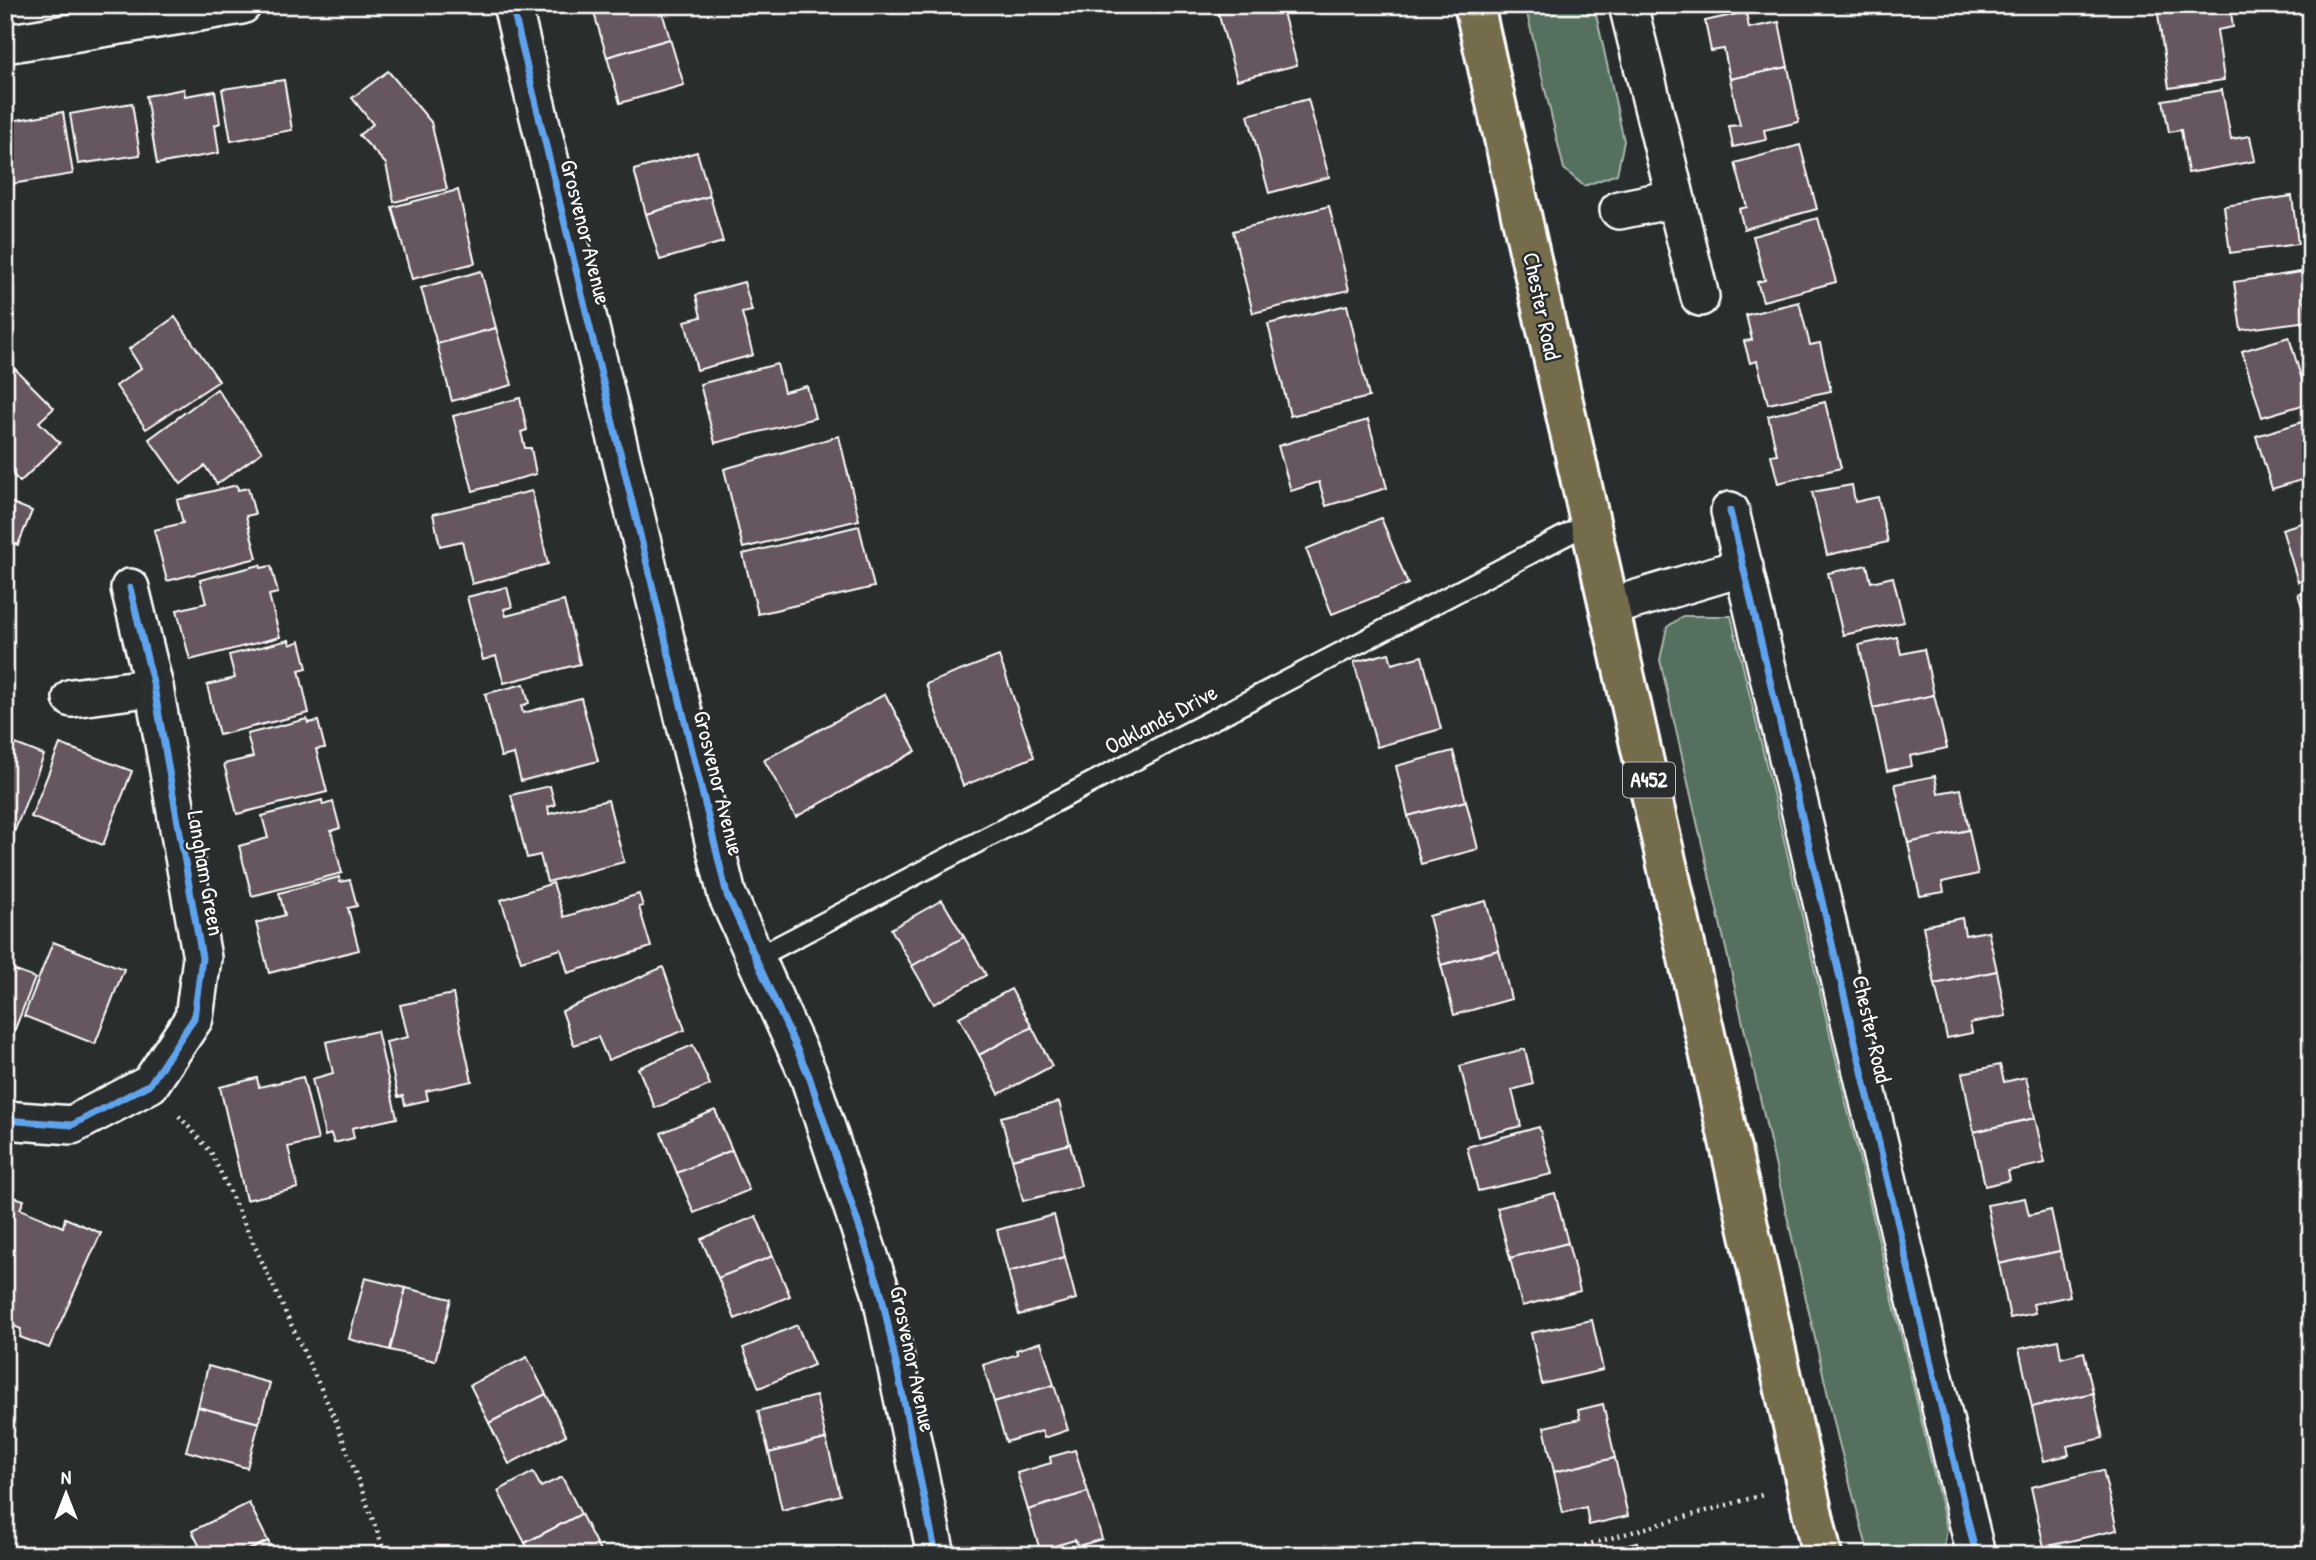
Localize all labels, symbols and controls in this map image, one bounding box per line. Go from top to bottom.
street label: Grosvenor Avenue [553,156,619,308]
street label: Chester Road [1516,249,1569,363]
street label: Oaklands Drive [1099,676,1222,761]
street label: Grosvenor Avenue [686,707,752,859]
road number: A452 [1623,762,1675,798]
street label: Langham Green [180,808,233,938]
street label: Chester Road [1845,972,1900,1086]
street label: Grosvenor Avenue [883,1283,944,1435]
north arrow [32,1458,102,1528]
text: N [61,1464,71,1490]

